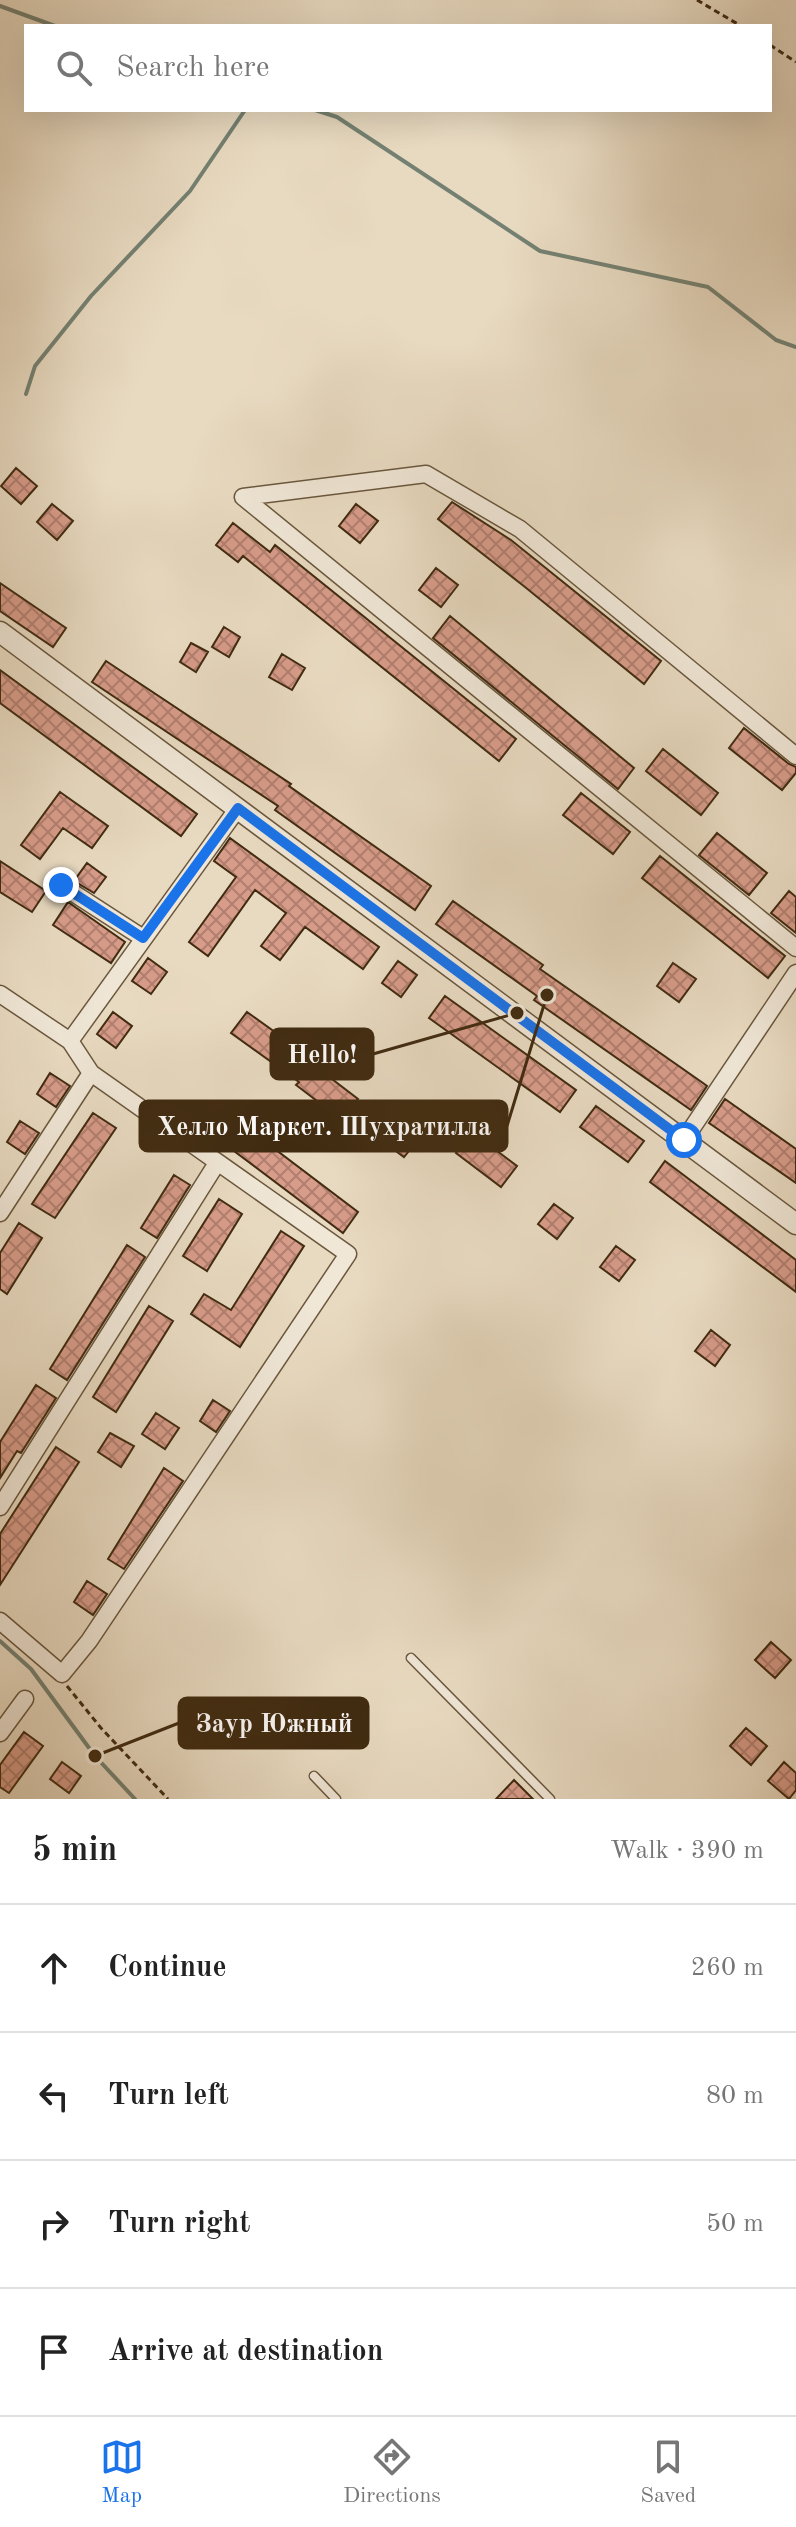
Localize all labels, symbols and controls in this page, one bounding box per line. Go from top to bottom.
search box [24,24,772,112]
icon: search [52,46,96,90]
text: Search here [116,53,270,83]
route end [43,867,79,903]
callout: Hello! [271,1029,373,1079]
text: Hello! [287,1043,357,1069]
callout: Хелло Маркет. Шухратилла [140,1101,507,1151]
text: Хелло Маркет. Шухратилла [157,1115,491,1141]
route start [666,1122,702,1158]
callout: Заур Южный [179,1698,368,1748]
text: Заур Южный [195,1712,353,1738]
text: 5 min [32,1834,117,1868]
text: Walk · 390 m [610,1838,764,1864]
icon: ahead [32,1946,76,1990]
text: Continue [108,1953,227,1983]
text: 260 m [691,1955,764,1981]
icon: left [32,2074,76,2118]
text: Turn left [108,2081,229,2111]
text: 80 m [706,2083,764,2109]
icon: right [32,2202,76,2246]
text: Turn right [108,2209,250,2239]
text: 50 m [706,2211,764,2237]
icon: arrive [32,2330,76,2374]
text: Arrive at destination [108,2337,383,2367]
tab: Map [100,2435,144,2510]
tab: Directions [343,2435,441,2510]
tab: Saved [640,2435,696,2510]

